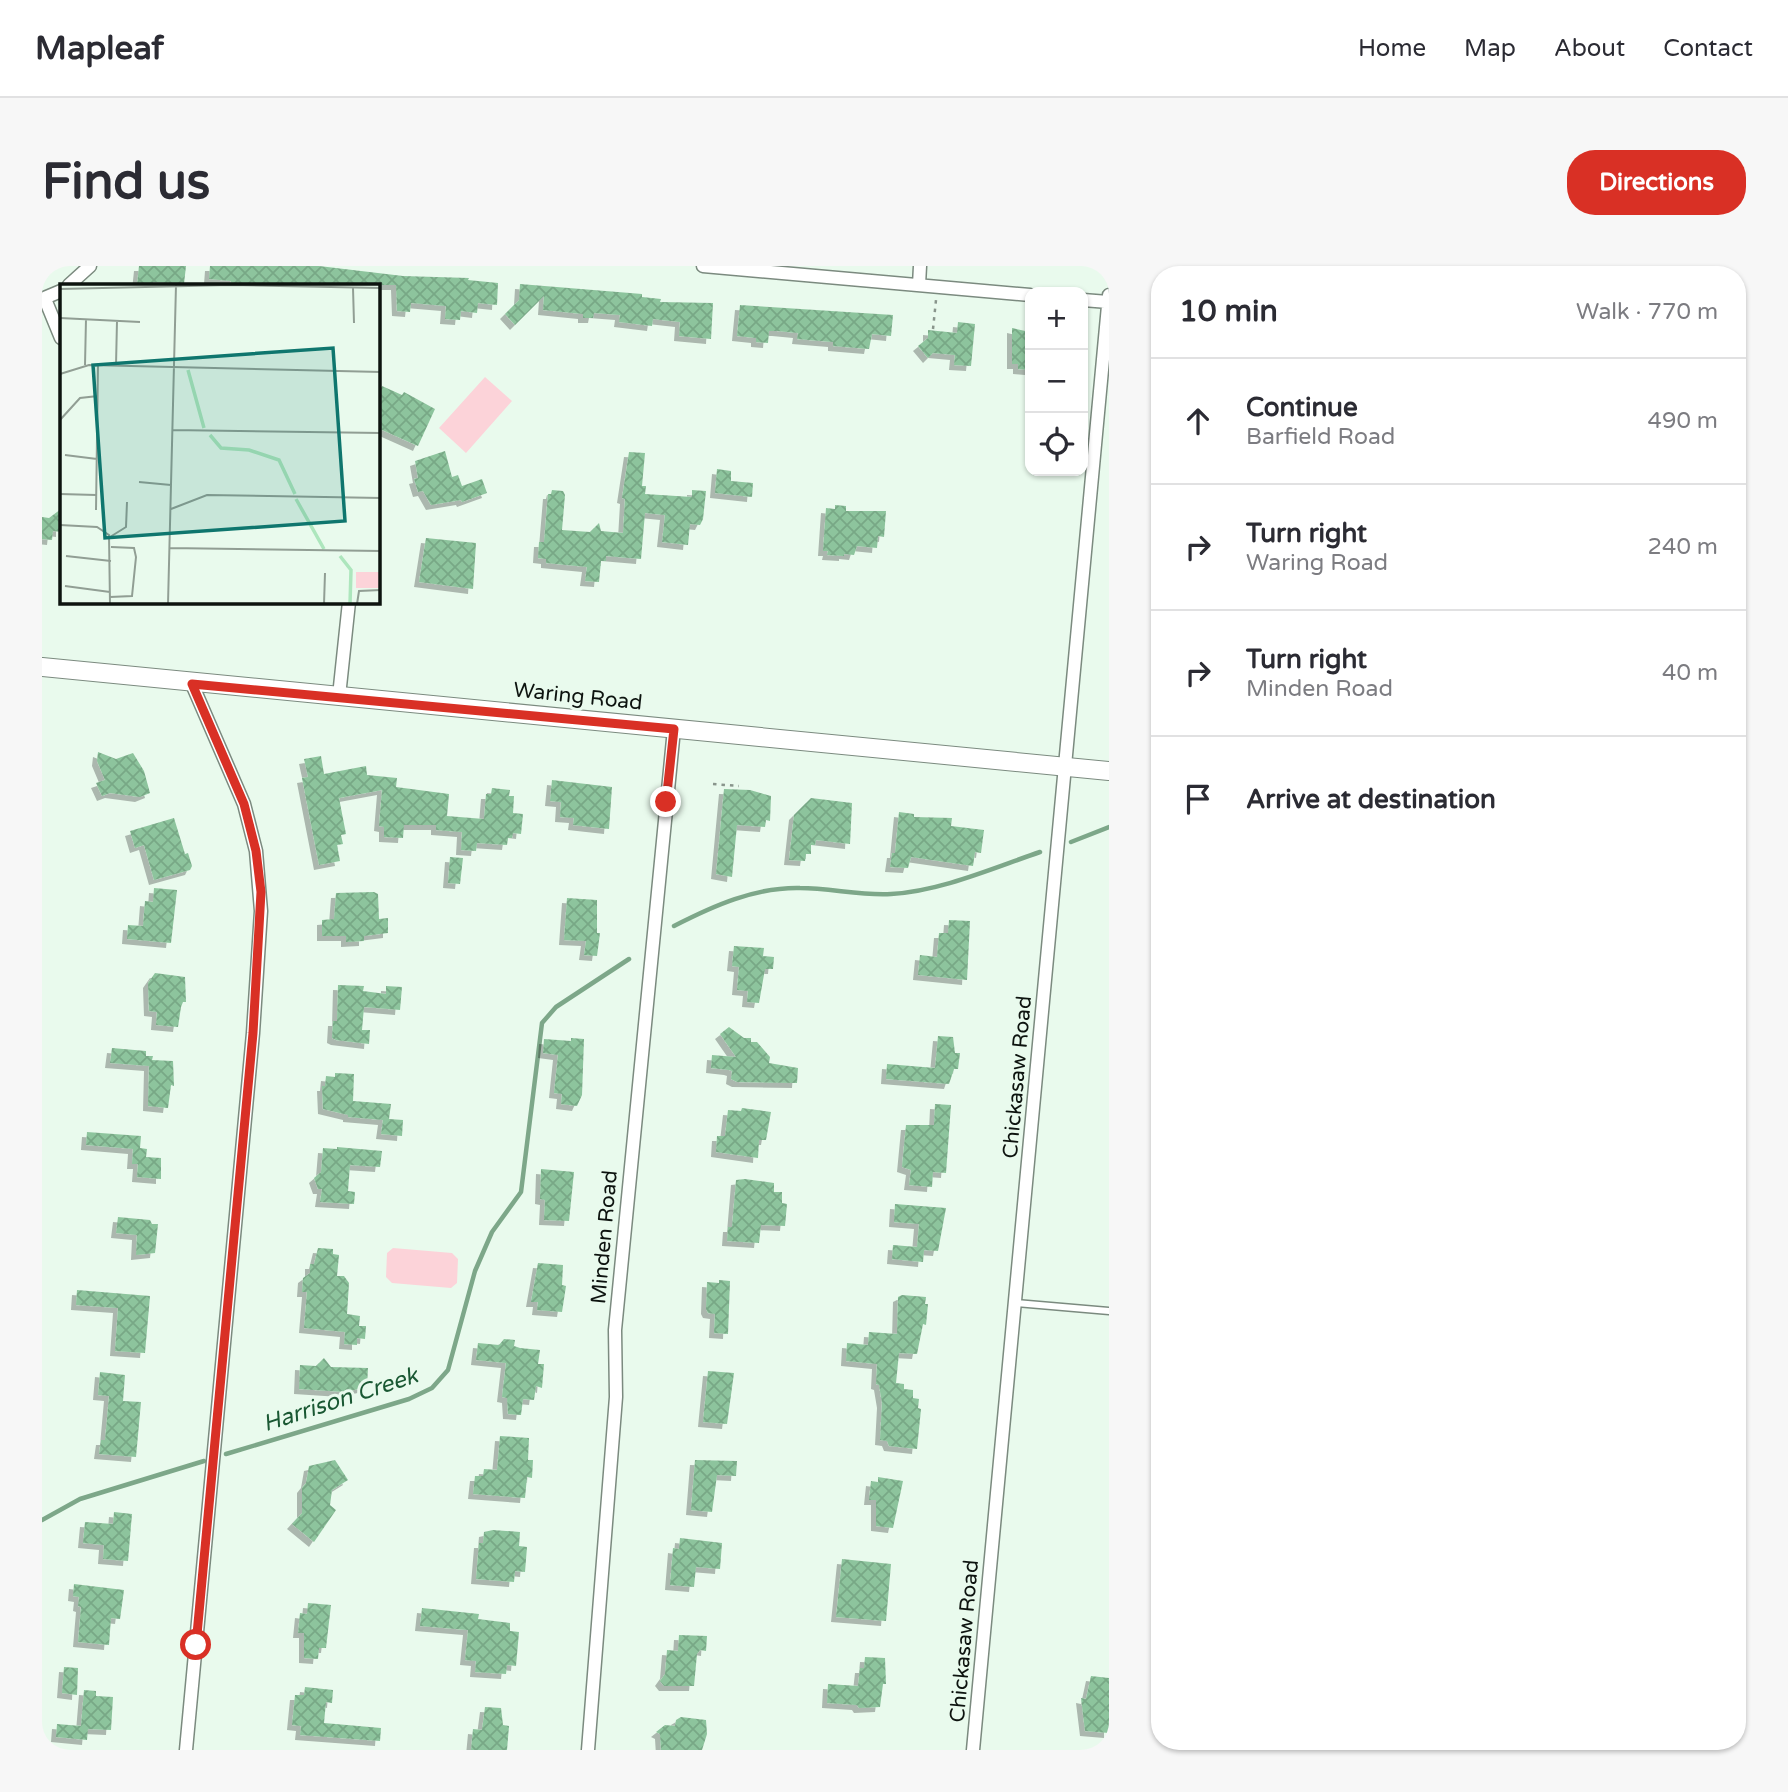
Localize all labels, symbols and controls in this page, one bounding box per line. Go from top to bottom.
text: Mapleaf [35,29,164,68]
text: Home [1358,34,1426,63]
text: Map [1464,34,1516,63]
text: About [1554,34,1625,63]
text: Contact [1663,34,1753,63]
button: Directions [1567,150,1746,215]
text: Find us [42,153,210,212]
inset map [60,284,380,604]
map controls [1025,287,1088,476]
button: + [1025,287,1088,350]
text: 10 min [1179,293,1278,330]
text: Walk · 770 m [1576,298,1718,326]
button: − [1025,350,1088,413]
text: Continue [1246,392,1358,423]
icon: ahead [1179,402,1217,440]
text: 490 m [1648,407,1718,435]
button: locate [1025,413,1088,476]
text: Barfield Road [1246,423,1395,451]
text: Turn right [1246,518,1367,549]
icon: right [1179,528,1217,566]
text: 240 m [1648,533,1718,561]
text: Waring Road [1246,549,1388,577]
text: Turn right [1246,644,1367,675]
icon: right [1179,654,1217,692]
text: 40 m [1662,659,1718,687]
text: Minden Road [1246,675,1393,703]
street label: Waring Road [512,677,644,716]
icon: arrive [1179,780,1217,818]
text: Arrive at destination [1246,784,1496,815]
route end [650,786,681,817]
street label: Chickasaw Road [998,995,1037,1160]
street label: Minden Road [586,1169,623,1305]
water label: Harrison Creek [259,1361,423,1438]
street label: Chickasaw Road [945,1559,984,1724]
route start [180,1629,211,1660]

